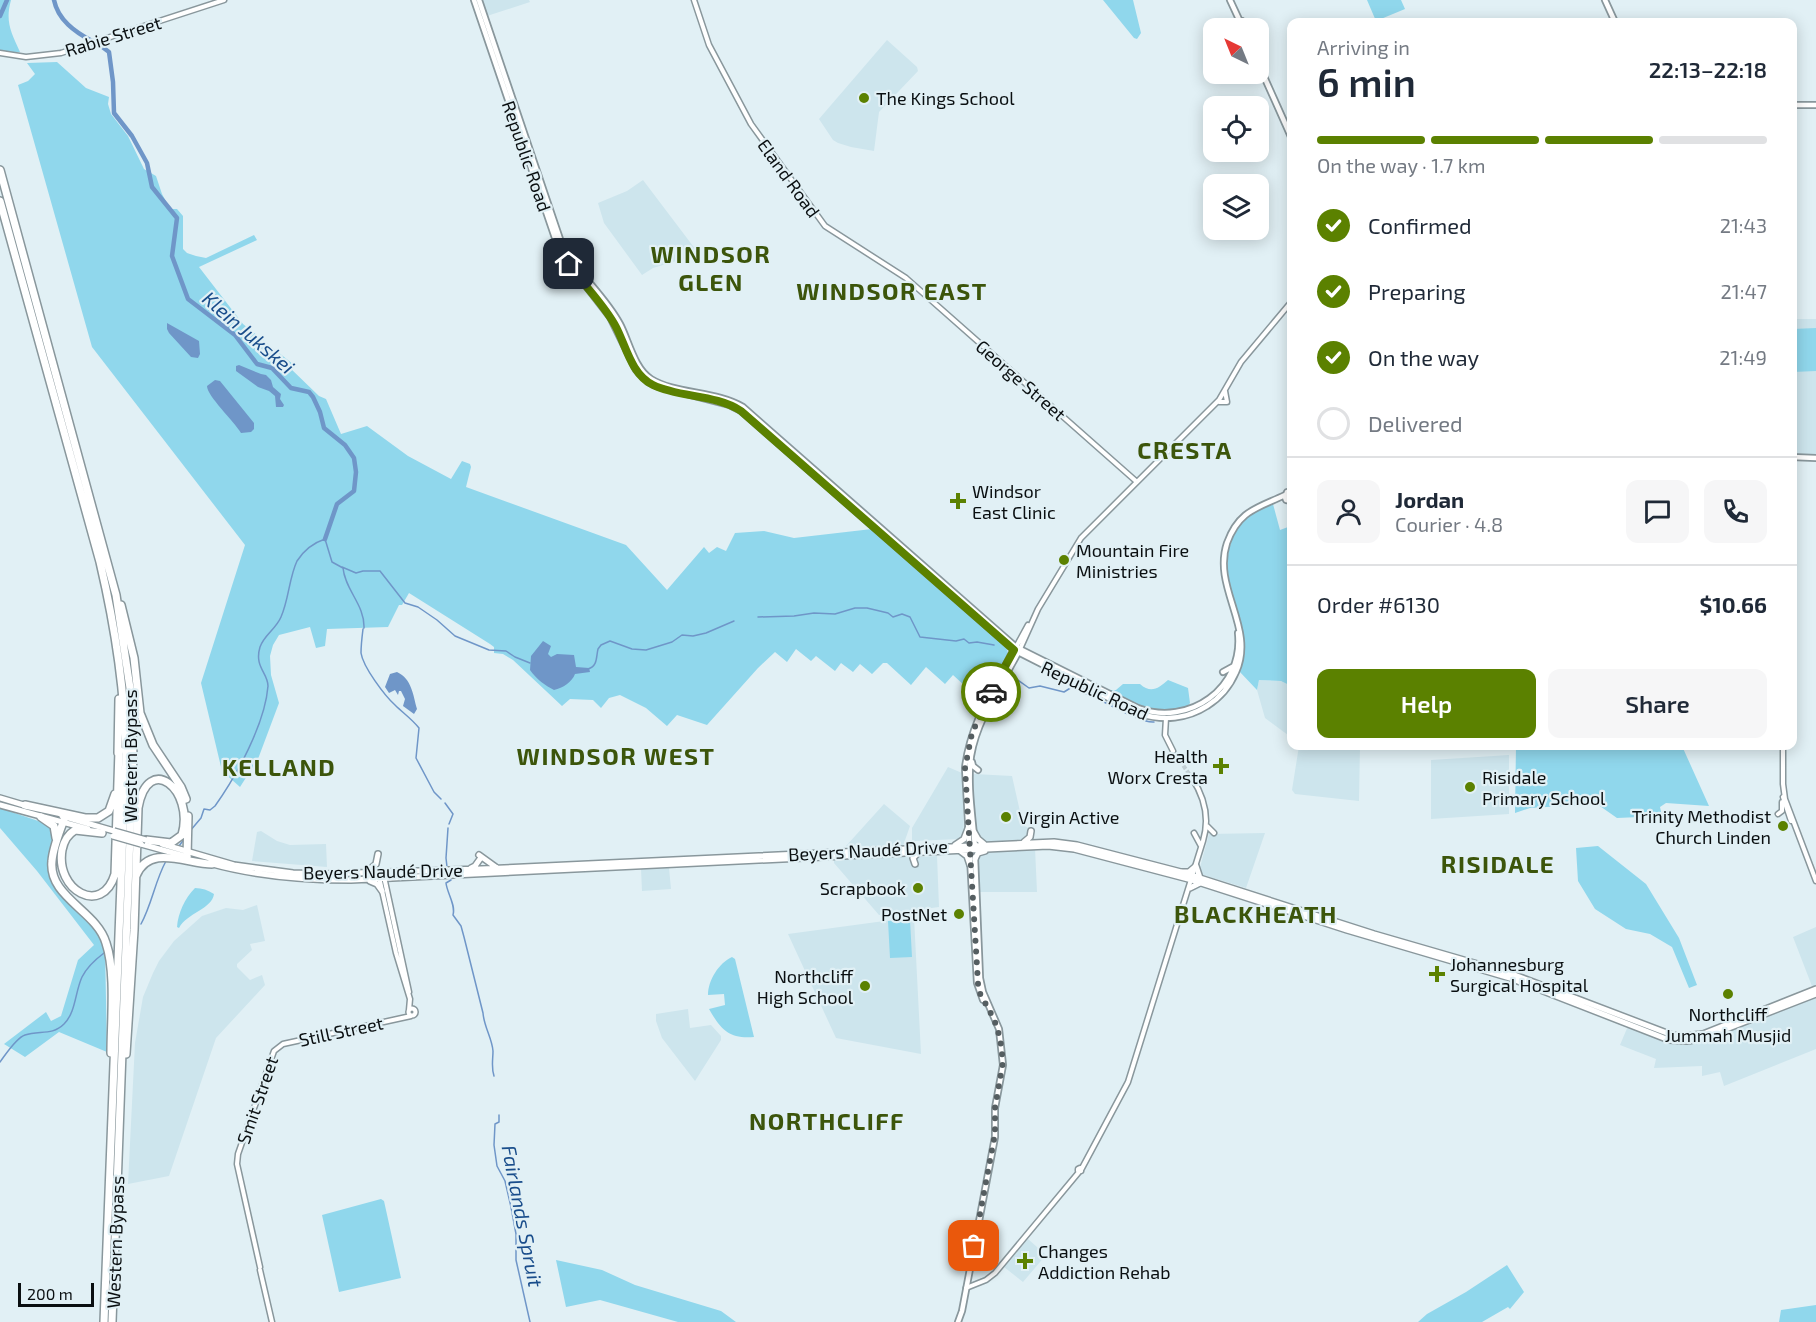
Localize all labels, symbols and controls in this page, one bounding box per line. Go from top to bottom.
street label: Rabie Street [62,11,164,61]
north arrow [1203,18,1269,84]
map controls [1203,18,1269,240]
text: Arriving in [1317,35,1410,59]
text: 22:13–22:18 [1649,56,1767,82]
text: 6 min [1317,58,1416,105]
place label: The Kings School [876,87,1015,109]
marker: The Kings School [857,91,871,105]
button: locate [1203,96,1269,162]
street label: Republic Road [498,98,556,214]
street label: Eland Road [753,134,825,222]
text: On the way · 1.7 km [1317,153,1486,177]
button: layers [1203,174,1269,240]
icon: check [1317,209,1350,242]
text: Confirmed [1368,212,1472,238]
text: 21:43 [1720,213,1767,237]
pin [543,238,594,289]
district label: WINDSOR GLEN [651,239,771,296]
icon: home [552,247,585,280]
icon: check [1317,275,1350,308]
district label: WINDSOR EAST [796,276,988,305]
text: Preparing [1368,278,1466,304]
text: 21:47 [1721,279,1767,303]
water label: Klein Jukskei [198,286,300,378]
street label: George Street [972,335,1071,425]
icon: check [1317,341,1350,374]
text: On the way [1368,344,1479,370]
text: 21:49 [1719,345,1767,369]
text: Delivered [1368,410,1463,436]
district label: CRESTA [1137,435,1233,464]
place label: Windsor East Clinic [972,480,1056,523]
button: person [1317,480,1380,543]
button: chat [1626,480,1689,543]
button: phone [1704,480,1767,543]
text: Jordan [1395,486,1464,512]
marker: Windsor East Clinic [949,492,967,510]
text: Courier · 4.8 [1395,512,1503,536]
place label: Mountain Fire Ministries [1076,539,1189,582]
marker: Mountain Fire Ministries [1057,553,1071,567]
text: Order #6130 [1317,591,1440,617]
text: $10.66 [1700,591,1767,617]
street label: Republic Road [1038,656,1152,724]
courier [961,662,1021,722]
button: Help [1317,669,1536,738]
button: Share [1548,669,1767,738]
icon: car [975,676,1008,709]
street label: Western Bypass [119,689,141,823]
district label: WINDSOR WEST [516,741,716,770]
place label: Health Worx Cresta [1108,745,1208,788]
district label: KELLAND [222,752,336,781]
marker: Health Worx Cresta [1212,757,1230,775]
place label: Risidale Primary School [1482,766,1606,809]
marker: Risidale Primary School [1463,780,1477,794]
place label: Trinity Methodist Church Linden [1632,805,1771,848]
place label: Virgin Active [1018,806,1120,828]
marker: Virgin Active [999,810,1013,824]
marker: Trinity Methodist Church Linden [1776,819,1790,833]
street label: Beyers Naudé Drive [788,835,948,865]
district label: RISIDALE [1441,849,1555,878]
street label: Beyers Naudé Drive [303,859,463,883]
place label: Scrapbook [820,877,906,899]
marker: Scrapbook [911,881,925,895]
district label: BLACKHEATH [1174,899,1338,928]
place label: PostNet [881,903,947,925]
marker: PostNet [952,907,966,921]
place label: Johannesburg Surgical Hospital [1450,953,1589,996]
place label: Northcliff High School [757,965,854,1008]
marker: Johannesburg Surgical Hospital [1428,965,1446,983]
marker: Northcliff High School [858,979,872,993]
marker: Northcliff Jummah Musjid [1721,987,1735,1001]
place label: Northcliff Jummah Musjid [1665,1003,1791,1046]
street label: Still Street [297,1011,385,1051]
street label: Smit Street [232,1053,282,1147]
district label: NORTHCLIFF [749,1106,905,1135]
water label: Fairlands Spruit [497,1143,549,1289]
street label: Western Bypass [102,1175,128,1309]
pin [948,1220,999,1271]
icon: bag [957,1229,990,1262]
place label: Changes Addiction Rehab [1038,1240,1170,1283]
marker: Changes Addiction Rehab [1016,1252,1034,1270]
scale bar [18,1280,94,1308]
text: 200 m [27,1284,73,1303]

